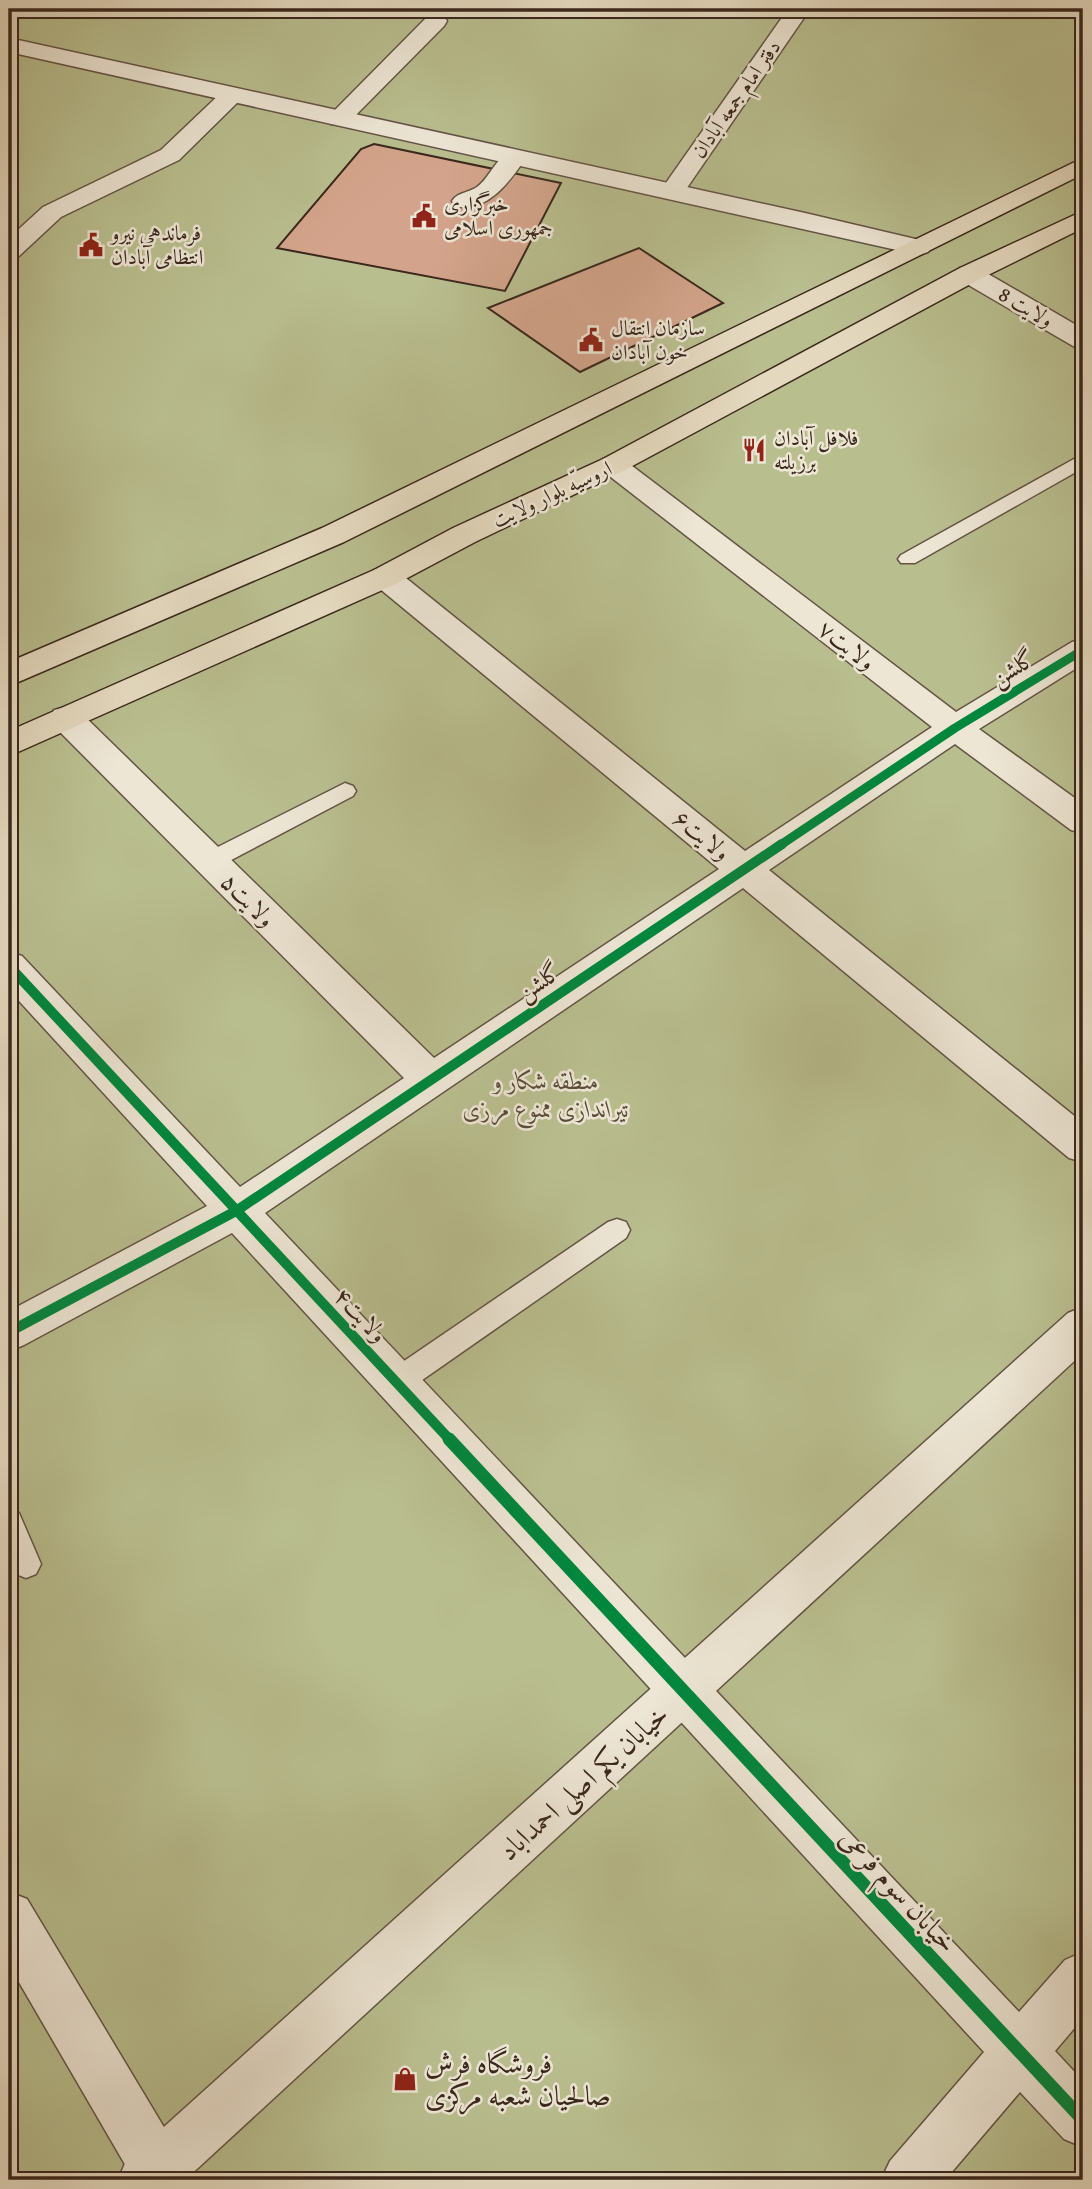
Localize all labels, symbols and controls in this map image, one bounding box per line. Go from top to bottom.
street label: دفتر امام جمعه آبادان [683,33,790,166]
place label: خبرگزاری جمهوری اسلامی [444,188,553,243]
public building icon: خبرگزاری جمهوری اسلامی [410,202,438,230]
place label: فرماندهی نیرو انتظامی آبادان [109,217,203,272]
public building icon: فرماندهی نیرو انتظامی آبادان [77,231,105,259]
street label: ولایت 8 [993,278,1060,335]
place label: سازمان انتقال خون آبادان [611,312,705,367]
public building icon: سازمان انتقال خون آبادان [577,326,605,354]
place label: فلافل آبادان برزیلته [774,422,858,477]
restaurant icon: فلافل آبادان برزیلته [740,436,768,464]
street label: اروسیّه بلوار ولایت [487,452,617,535]
street label: ولایت۷ [811,611,884,678]
street label: گلشن [984,640,1042,695]
street label: ولایت۶ [666,801,738,869]
street label: ولایت۵ [213,864,284,935]
street label: گلشن [509,954,568,1009]
park label: منطقه شکار و تیراندازی ممنوع مرزی [463,1063,629,1129]
street label: ولایت۴ [327,1279,396,1350]
street label: خیابان یکم اصلی احمداباد [488,1694,682,1875]
street label: خیابان سوم فرعی [827,1818,968,1965]
place label: فروشگاه فرش صالحیان شعبه مرکزی [425,2042,611,2115]
shop icon: فروشگاه فرش صالحیان شعبه مرکزی [391,2065,419,2093]

